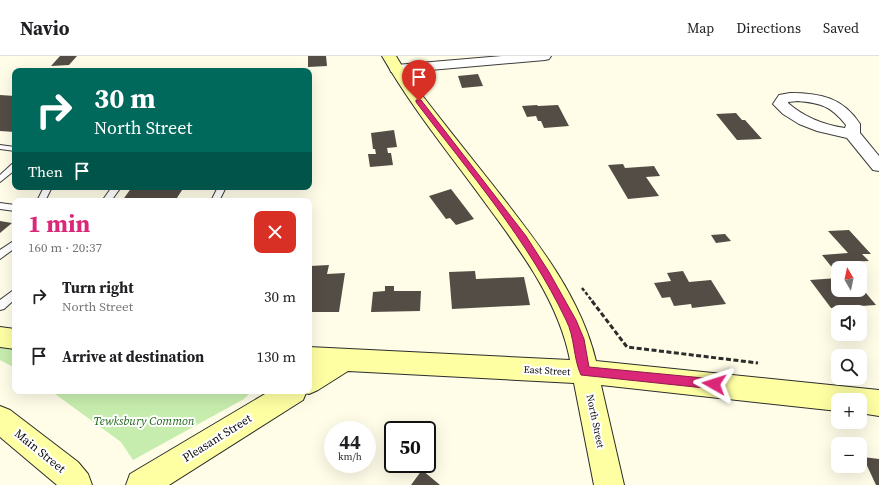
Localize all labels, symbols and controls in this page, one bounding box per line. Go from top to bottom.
text: Navio [20,15,70,41]
text: Map [687,18,714,38]
text: Directions [736,18,801,38]
text: Saved [823,18,859,38]
pin [402,60,436,101]
icon: arrive [408,66,430,88]
text: 30 m [94,79,156,117]
icon: right [28,84,80,136]
text: North Street [94,115,192,140]
icon: arrive [71,160,93,182]
text: Then [28,161,63,182]
text: 1 min [28,207,90,240]
button: close [254,211,296,253]
text: 160 m · 20:37 [28,239,102,256]
north arrow [831,261,867,297]
map controls [831,261,867,473]
text: Turn right [62,277,134,298]
icon: right [28,285,50,307]
text: 30 m [264,286,296,307]
text: North Street [62,298,133,315]
button: sound [831,305,867,341]
icon: arrive [28,345,50,367]
text: Arrive at destination [62,346,204,367]
text: 130 m [256,346,296,367]
button: search [831,349,867,385]
street label: East Street [523,363,571,378]
position arrow [693,363,735,405]
street label: North Street [583,393,608,450]
button: + [831,393,867,429]
street label: Pleasant Street [179,410,255,466]
park label: Tewksbury Common [93,413,195,429]
speed limit sign: 50 [384,421,436,473]
street label: Main Street [11,425,69,477]
text: 44 [339,428,361,456]
button: − [831,437,867,473]
text: km/h [338,450,362,463]

